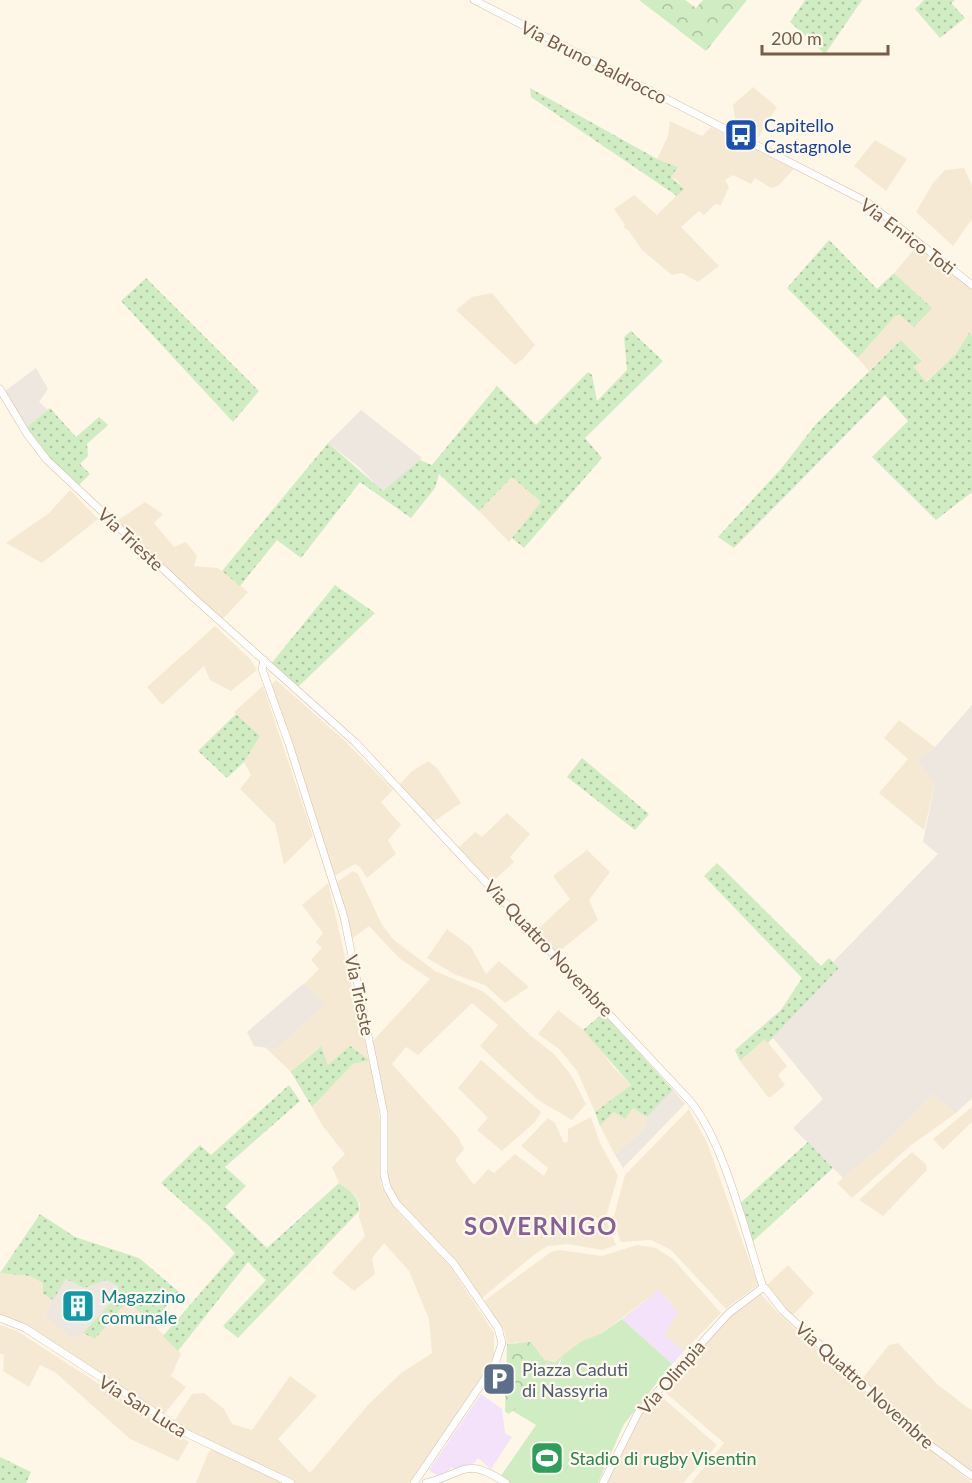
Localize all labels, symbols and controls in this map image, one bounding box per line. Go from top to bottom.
street label: Via Bruno Baldrocco [517,16,671,108]
scale bar [762,18,888,56]
text: 200 m [771,27,822,49]
place label: Capitello Castagnole [764,114,852,157]
bus stop icon: Capitello Castagnole [723,117,759,153]
street label: Via Enrico Toti [856,193,960,279]
street label: Via Trieste [93,503,169,575]
street label: Via Quattro Novembre [480,875,618,1021]
street label: Via Trieste [341,952,379,1038]
district label: SOVERNIGO [464,1211,618,1240]
place label: Magazzino comunale [101,1285,186,1328]
building icon: Magazzino comunale [60,1288,96,1324]
street label: Via Quattro Novembre [791,1317,939,1453]
street label: Via Olimpia [633,1335,709,1419]
place label: Piazza Caduti di Nassyria [522,1358,628,1401]
parking icon: Piazza Caduti di Nassyria [481,1361,517,1397]
street label: Via San Luca [95,1370,191,1442]
sports icon: Stadio di rugby Visentin [529,1440,565,1476]
place label: Stadio di rugby Visentin [570,1447,756,1469]

